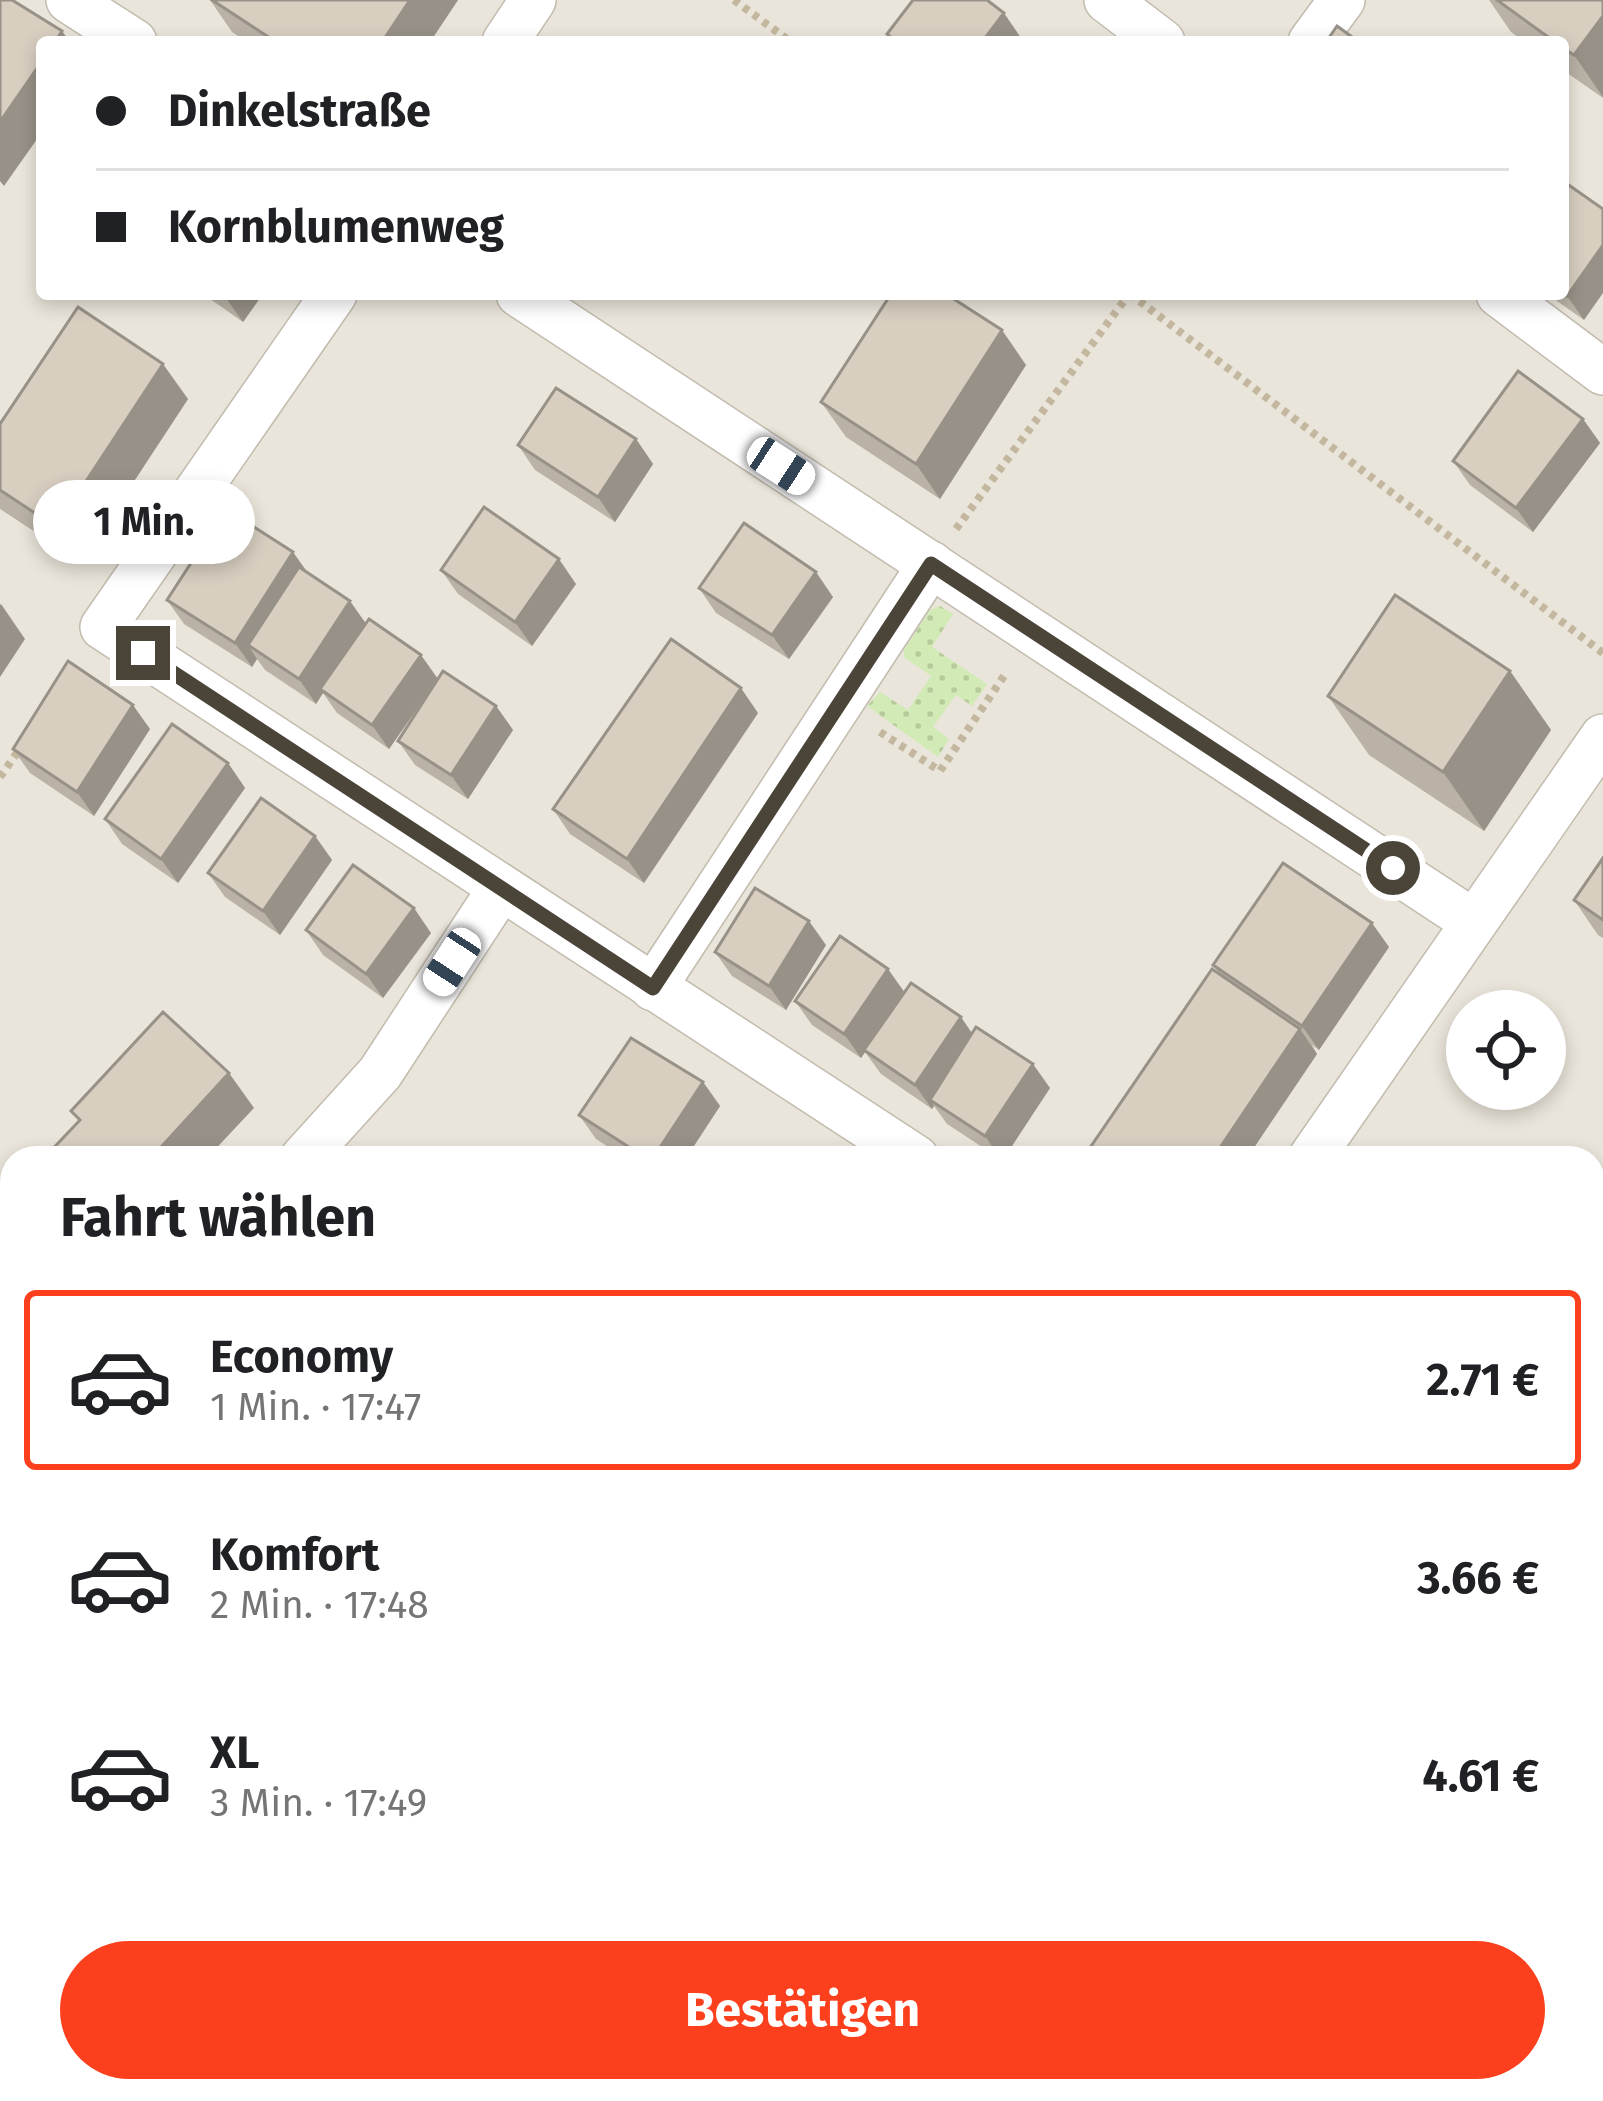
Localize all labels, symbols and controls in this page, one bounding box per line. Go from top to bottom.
text: Dinkelstraße [168,84,431,138]
text: Kornblumenweg [168,200,504,254]
car [741,431,821,501]
callout: 1 Min. [32,479,254,563]
text: 1 Min. [94,499,194,545]
route end [116,626,170,680]
route start [1366,841,1420,895]
car [417,922,487,1002]
map controls [1446,990,1566,1110]
button: locate [1446,990,1566,1110]
text: Fahrt wählen [60,1186,376,1250]
icon: car [66,1326,174,1434]
text: Economy [210,1330,393,1384]
text: 2.71 € [1426,1353,1539,1407]
text: 1 Min. · 17:47 [210,1384,421,1430]
icon: car [66,1524,174,1632]
text: Komfort [210,1528,379,1582]
text: 3.66 € [1417,1551,1539,1605]
text: 2 Min. · 17:48 [210,1582,429,1628]
icon: car [66,1722,174,1830]
text: XL [210,1726,259,1780]
text: 4.61 € [1422,1749,1539,1803]
text: 3 Min. · 17:49 [210,1780,427,1826]
button: Bestätigen [60,1941,1545,2079]

